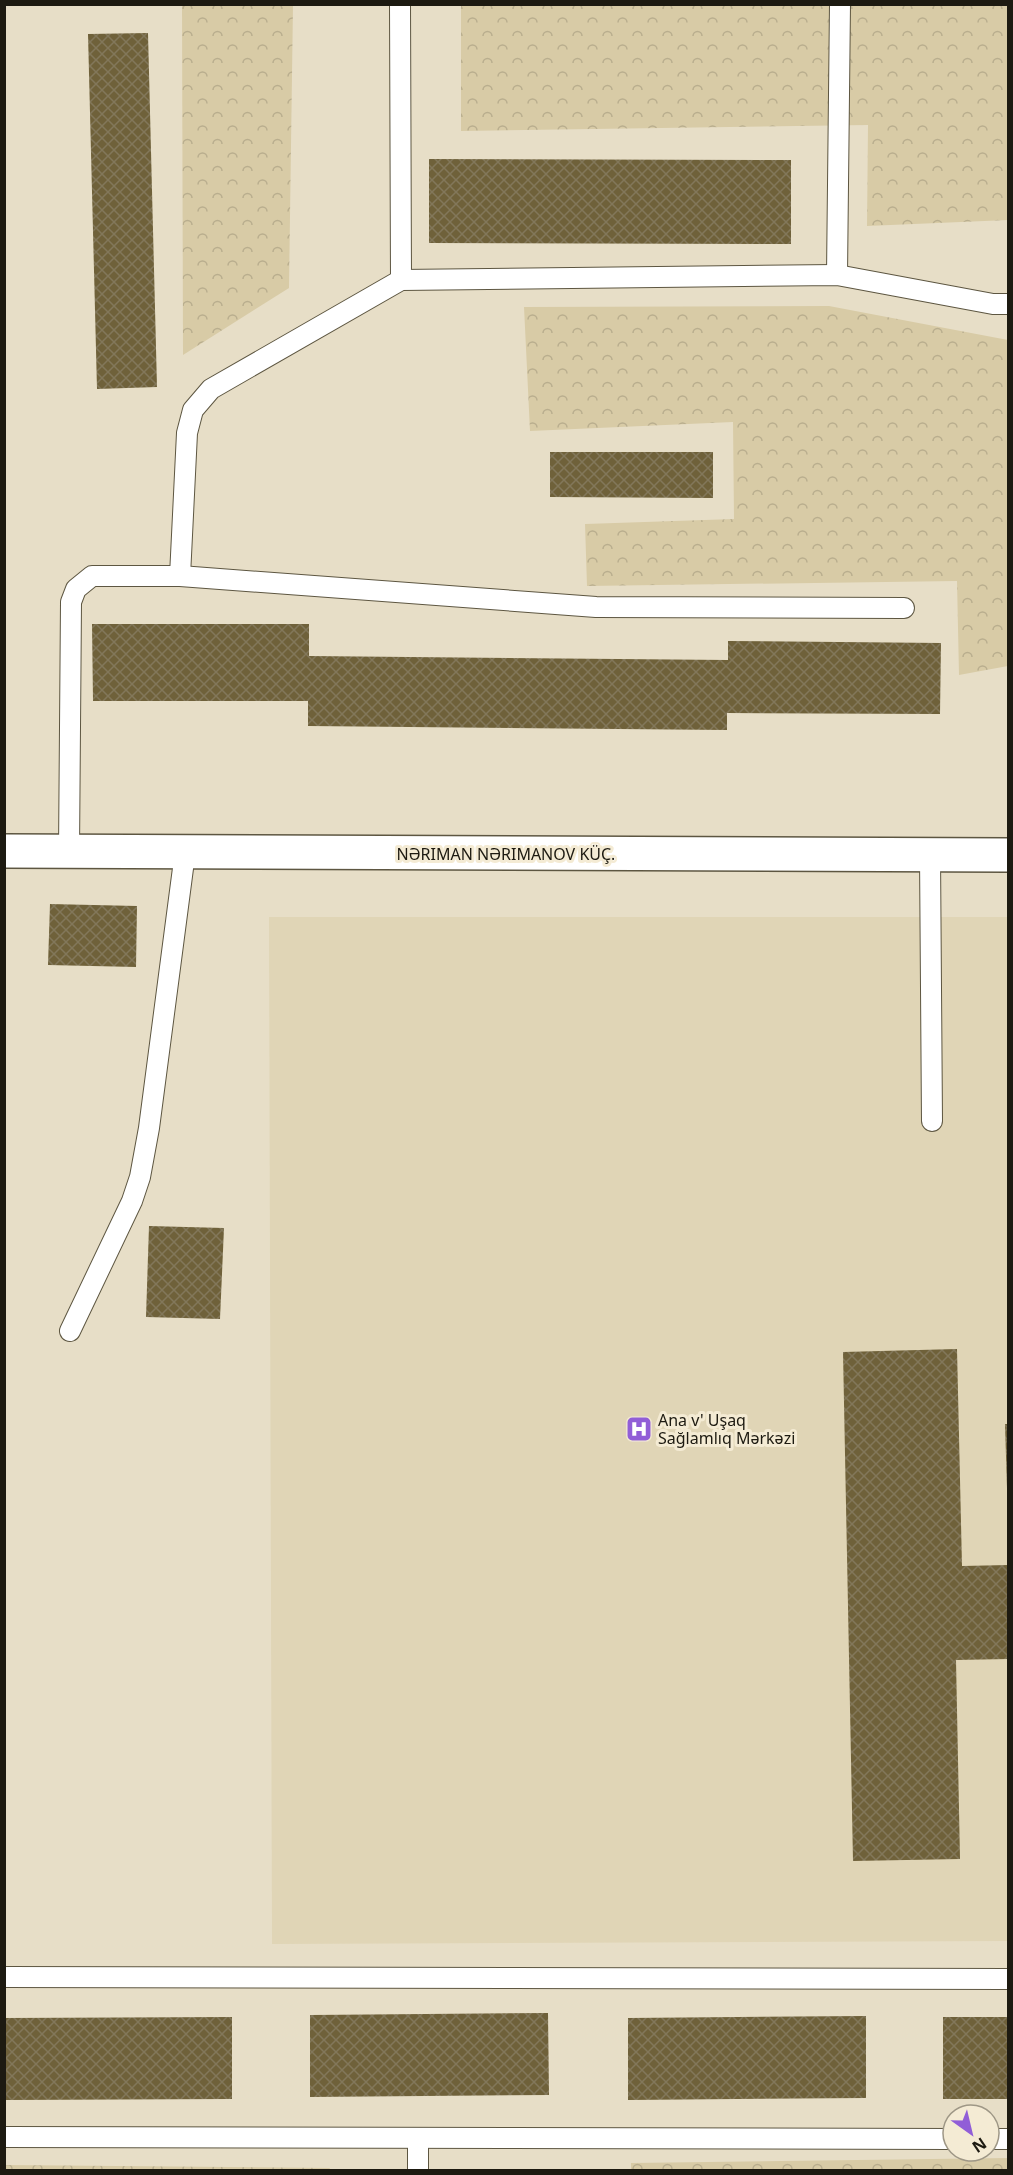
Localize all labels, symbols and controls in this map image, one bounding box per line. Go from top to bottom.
street label: NƏRIMAN NƏRIMANOV KÜÇ. [397,843,615,865]
place label: Ana v' Uşaq Sağlamlıq Mərkəzi [658,1409,795,1449]
hospital icon: Ana v' Uşaq Sağlamlıq Mərkəzi [624,1414,654,1444]
north arrow [941,2103,1001,2163]
text: N [968,2133,991,2158]

